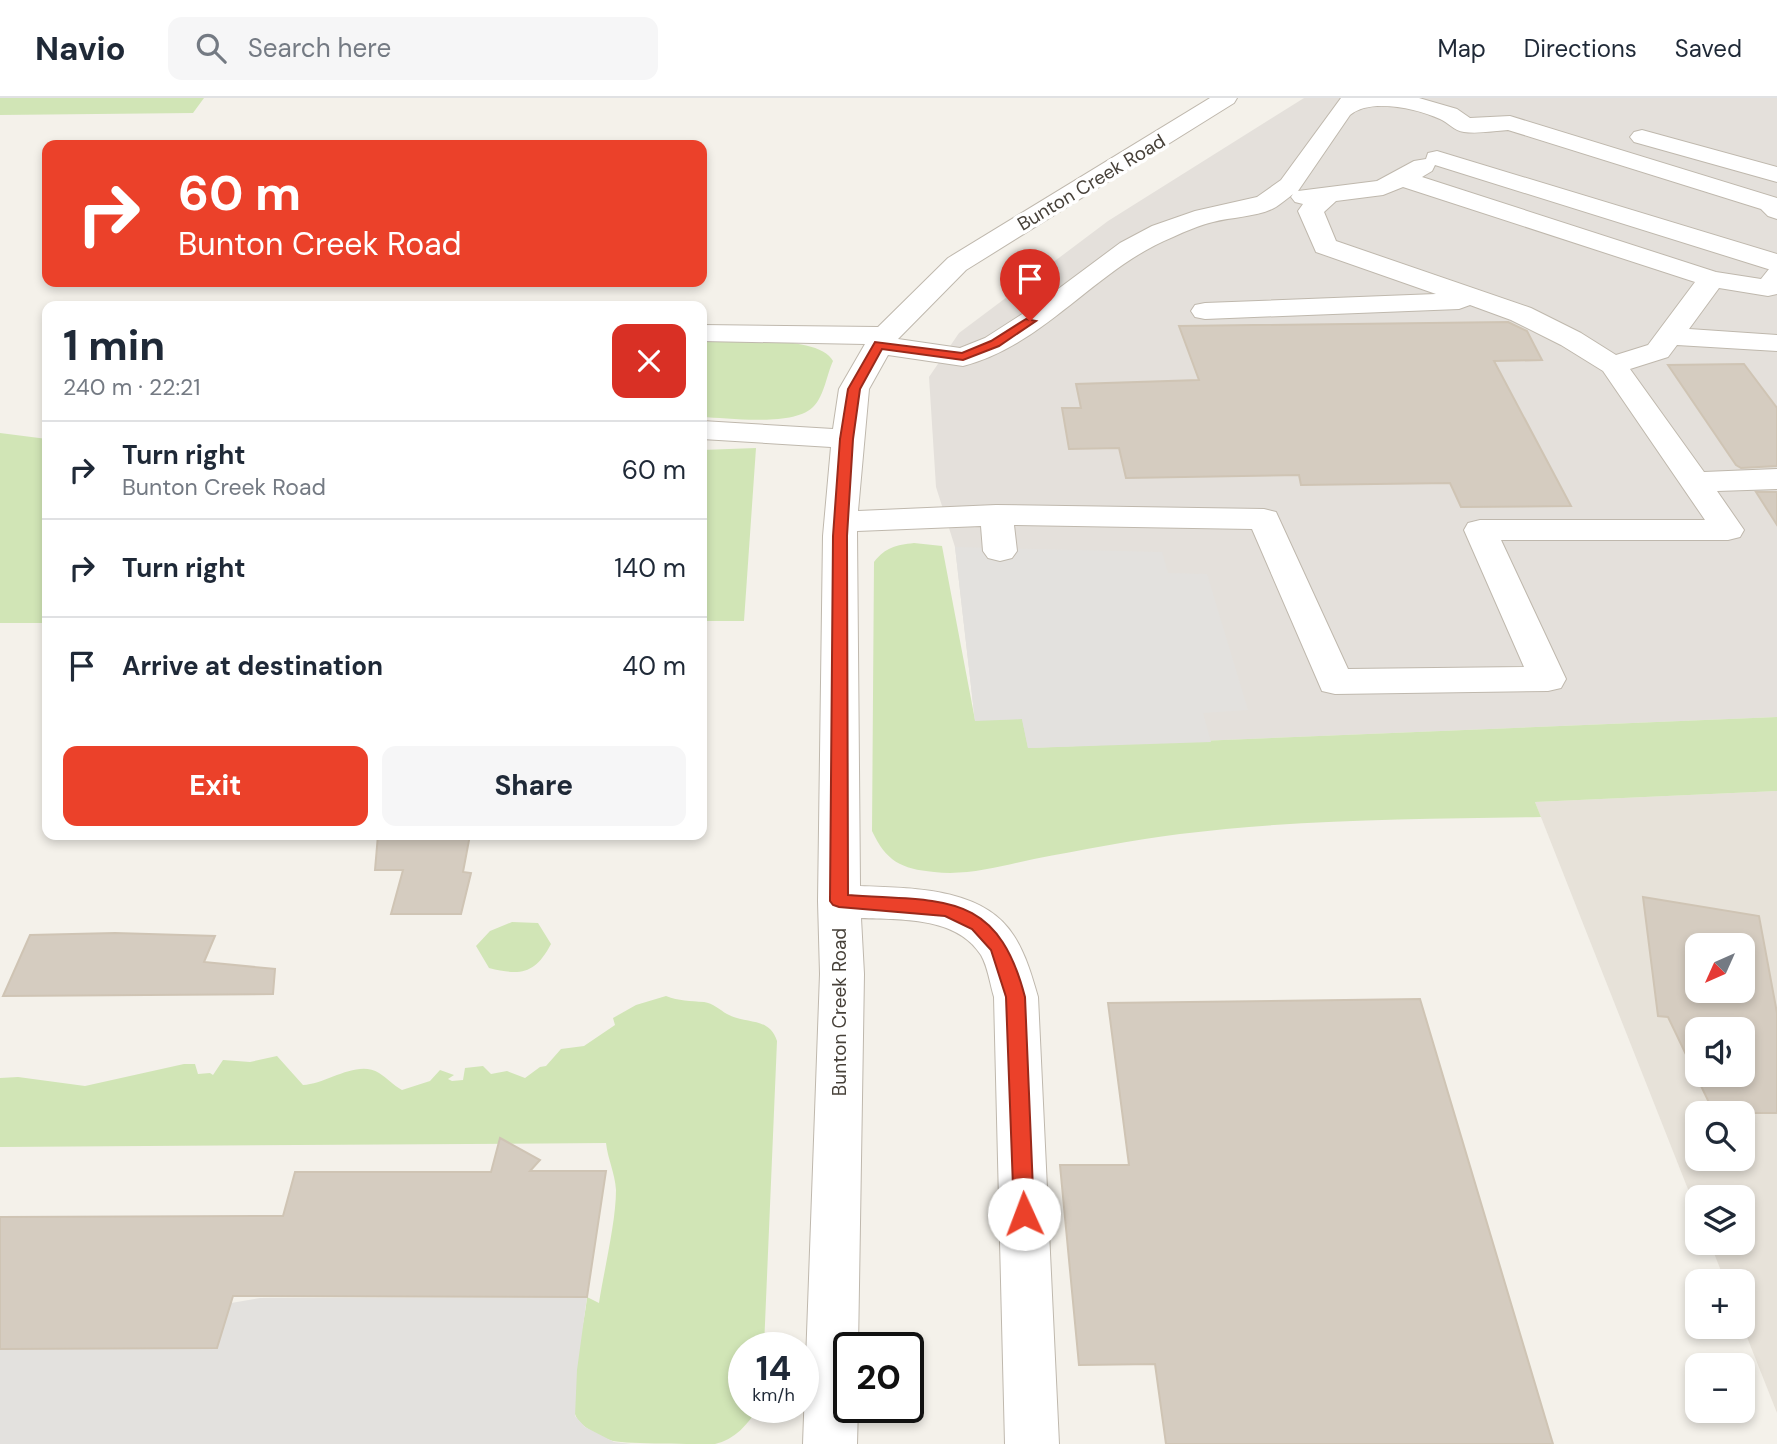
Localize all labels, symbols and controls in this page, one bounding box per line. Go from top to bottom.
search box [168,17,658,80]
text: Navio [35,27,126,70]
icon: search [192,29,230,67]
text: Search here [248,31,391,65]
text: Map [1438,33,1486,64]
text: Directions [1524,33,1637,64]
text: Saved [1675,33,1742,64]
street label: Bunton Creek Road [1013,128,1170,237]
text: 60 m [178,161,301,225]
icon: right [63,168,154,259]
text: Bunton Creek Road [178,223,462,265]
pin [1000,249,1060,321]
icon: arrive [1011,260,1049,298]
text: 1 min [63,318,165,373]
button: close [612,324,686,398]
text: 240 m · 22:21 [63,372,201,402]
text: Turn right [122,438,246,472]
icon: right [63,451,101,489]
text: 60 m [622,453,686,487]
text: Bunton Creek Road [122,472,326,502]
icon: right [63,549,101,587]
text: Turn right [122,551,246,585]
text: 140 m [614,551,686,585]
icon: arrive [63,647,101,685]
text: Arrive at destination [122,649,383,683]
text: 40 m [622,649,686,683]
button: Exit [63,746,368,826]
button: Share [382,746,686,826]
street label: Bunton Creek Road [827,928,852,1096]
north arrow [1685,933,1755,1003]
map controls [1685,933,1755,1423]
button: sound [1685,1017,1755,1087]
button: search [1685,1101,1755,1171]
position arrow [987,1177,1061,1251]
button: layers [1685,1185,1755,1255]
button: + [1685,1269,1755,1339]
speed limit sign: 20 [833,1332,924,1423]
text: 14 [756,1345,791,1391]
button: − [1685,1353,1755,1423]
text: km/h [752,1383,795,1407]

